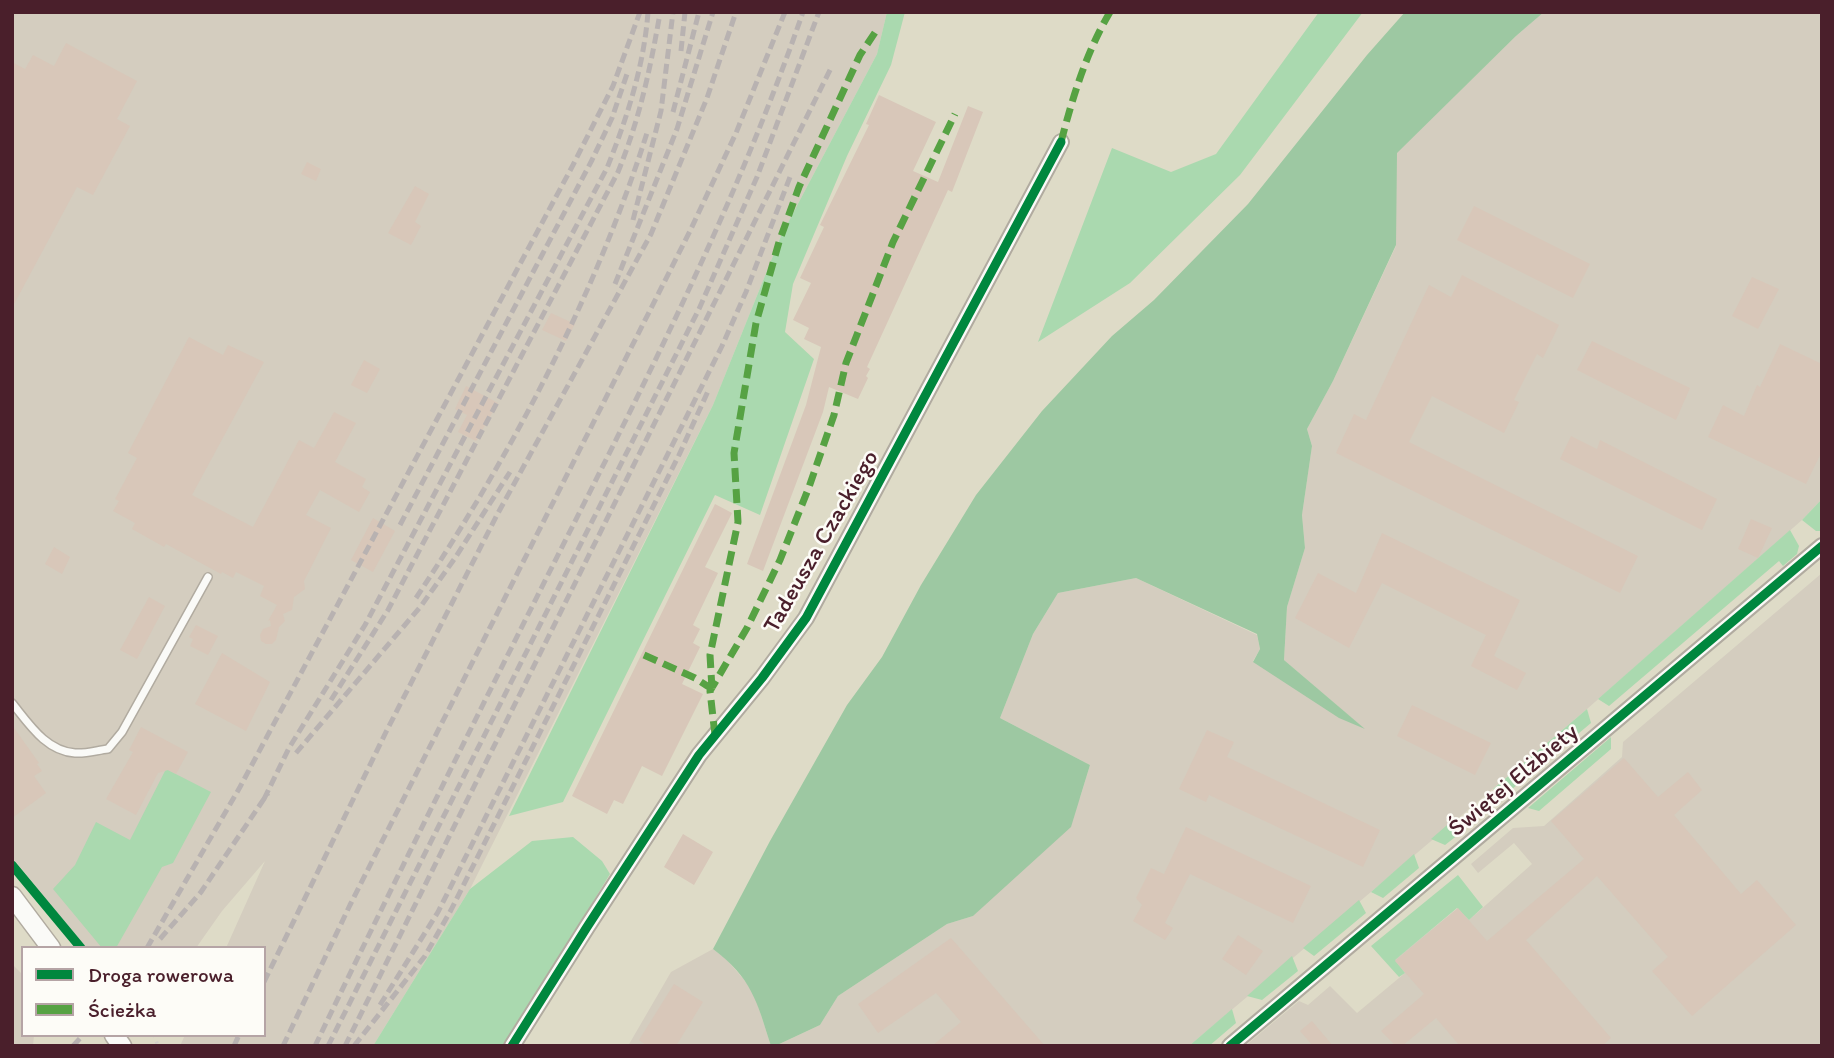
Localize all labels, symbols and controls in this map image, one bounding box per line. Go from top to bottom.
street label: Tadeusza Czackiego [758,446,886,638]
street label: Świętej Elżbiety [1443,718,1585,844]
legend [21,946,266,1037]
text: Droga rowerowa [88,962,234,987]
text: Ścieżka [88,997,156,1022]

